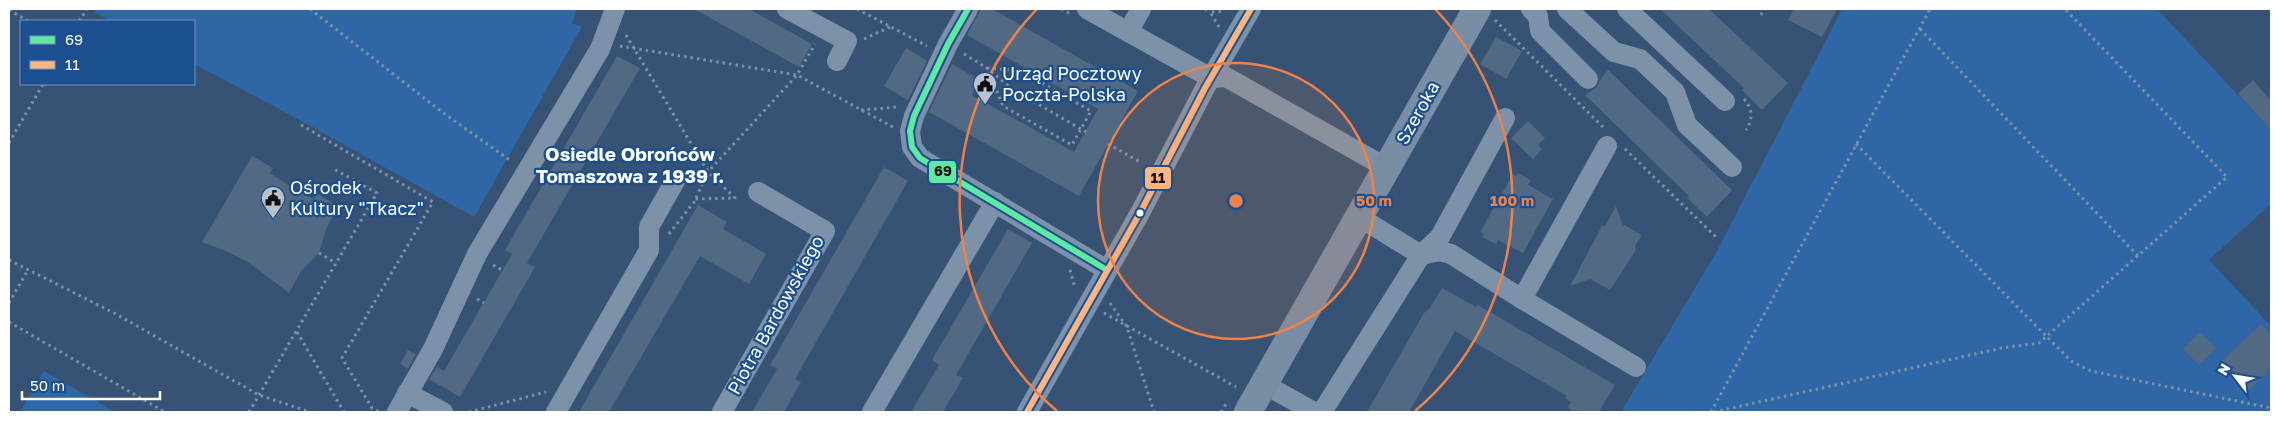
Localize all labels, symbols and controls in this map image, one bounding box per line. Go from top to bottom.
legend [20,20,195,85]
text: 69 [65,30,83,48]
text: 11 [65,55,80,73]
place label: Urząd Pocztowy Poczta-Polska [1002,62,1142,105]
public building icon: Urząd Pocztowy Poczta-Polska [972,71,998,105]
street label: Szeroka [1391,77,1443,148]
district label: Osiedle Obrońców Tomaszowa z 1939 r. [536,142,724,187]
line badge: 69 [928,160,957,184]
text: 69 [934,162,952,179]
line badge: 11 [1144,166,1172,190]
text: 11 [1151,169,1165,186]
place label: Ośrodek Kultury "Tkacz" [290,176,424,219]
public building icon: Ośrodek Kultury "Tkacz" [260,185,286,219]
text: 50 m [1356,191,1392,209]
text: 100 m [1490,191,1534,209]
centre of rings [1227,192,1245,210]
unlabelled marker [1135,208,1145,218]
street label: Piotra Bardowskiego [722,231,828,398]
north arrow [2210,351,2260,401]
text: N [2213,360,2233,378]
scale bar [22,368,160,400]
text: 50 m [30,376,65,394]

